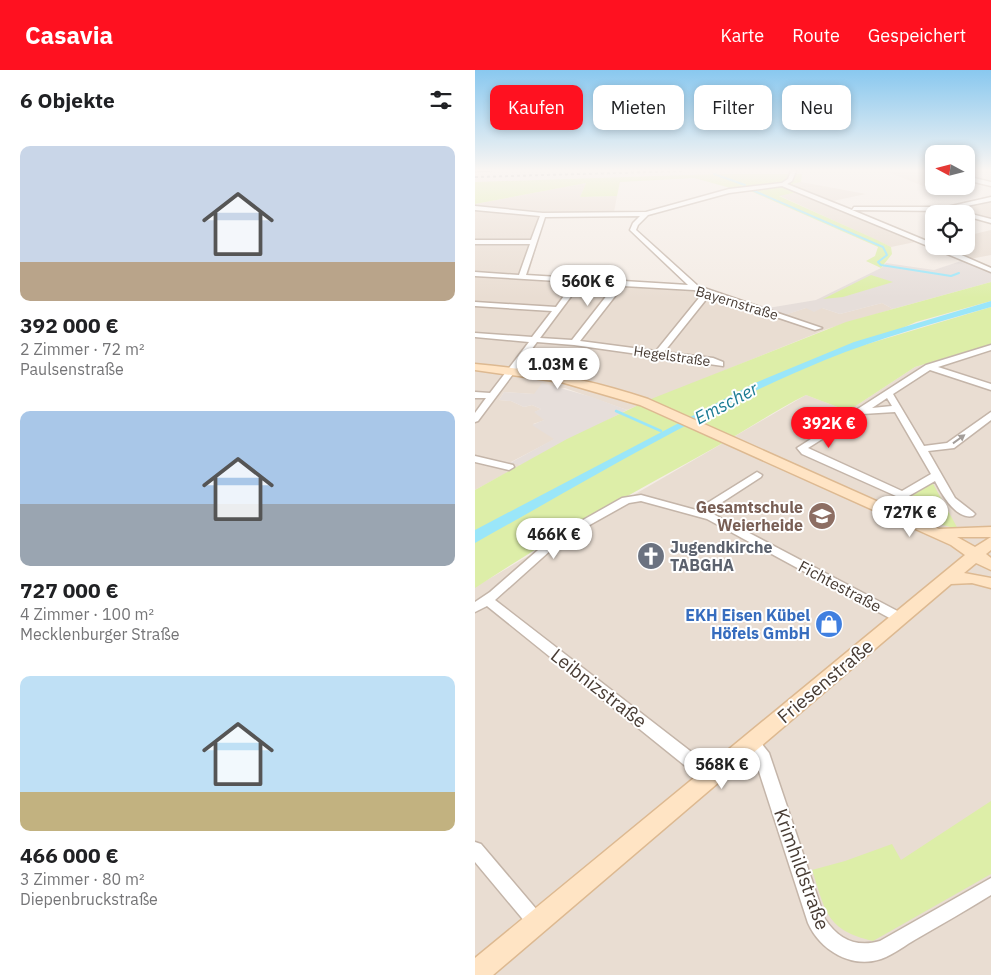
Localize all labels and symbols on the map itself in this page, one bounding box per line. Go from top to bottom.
north arrow [925,145,975,195]
pin: 560K € [547,264,629,307]
street label: Bayernstraße [694,282,781,324]
street label: Hegelstraße [633,342,712,370]
pin: 1.03M € [512,348,604,390]
water label: Emscher [690,377,762,429]
pin: 392K € [788,406,870,449]
one-way arrow [952,434,965,445]
pin: 727K € [869,496,951,538]
place label: Gesamtschule Weierheide [696,497,803,535]
school or university icon: Gesamtschule Weierheide [807,501,837,531]
pin: 466K € [513,518,595,560]
place label: Jugendkirche TABGHA [670,537,772,575]
church icon: Jugendkirche TABGHA [636,541,666,571]
street label: Fichtestraße [795,556,885,616]
place label: EKH Eisen Kübel Höfels GmbH [685,605,810,643]
shop icon: EKH Eisen Kübel Höfels GmbH [814,609,844,639]
street label: Friesenstraße [772,634,878,728]
street label: Leibnizstraße [546,643,652,733]
pin: 568K € [681,748,763,790]
street label: Krimhildstraße [769,805,835,933]

